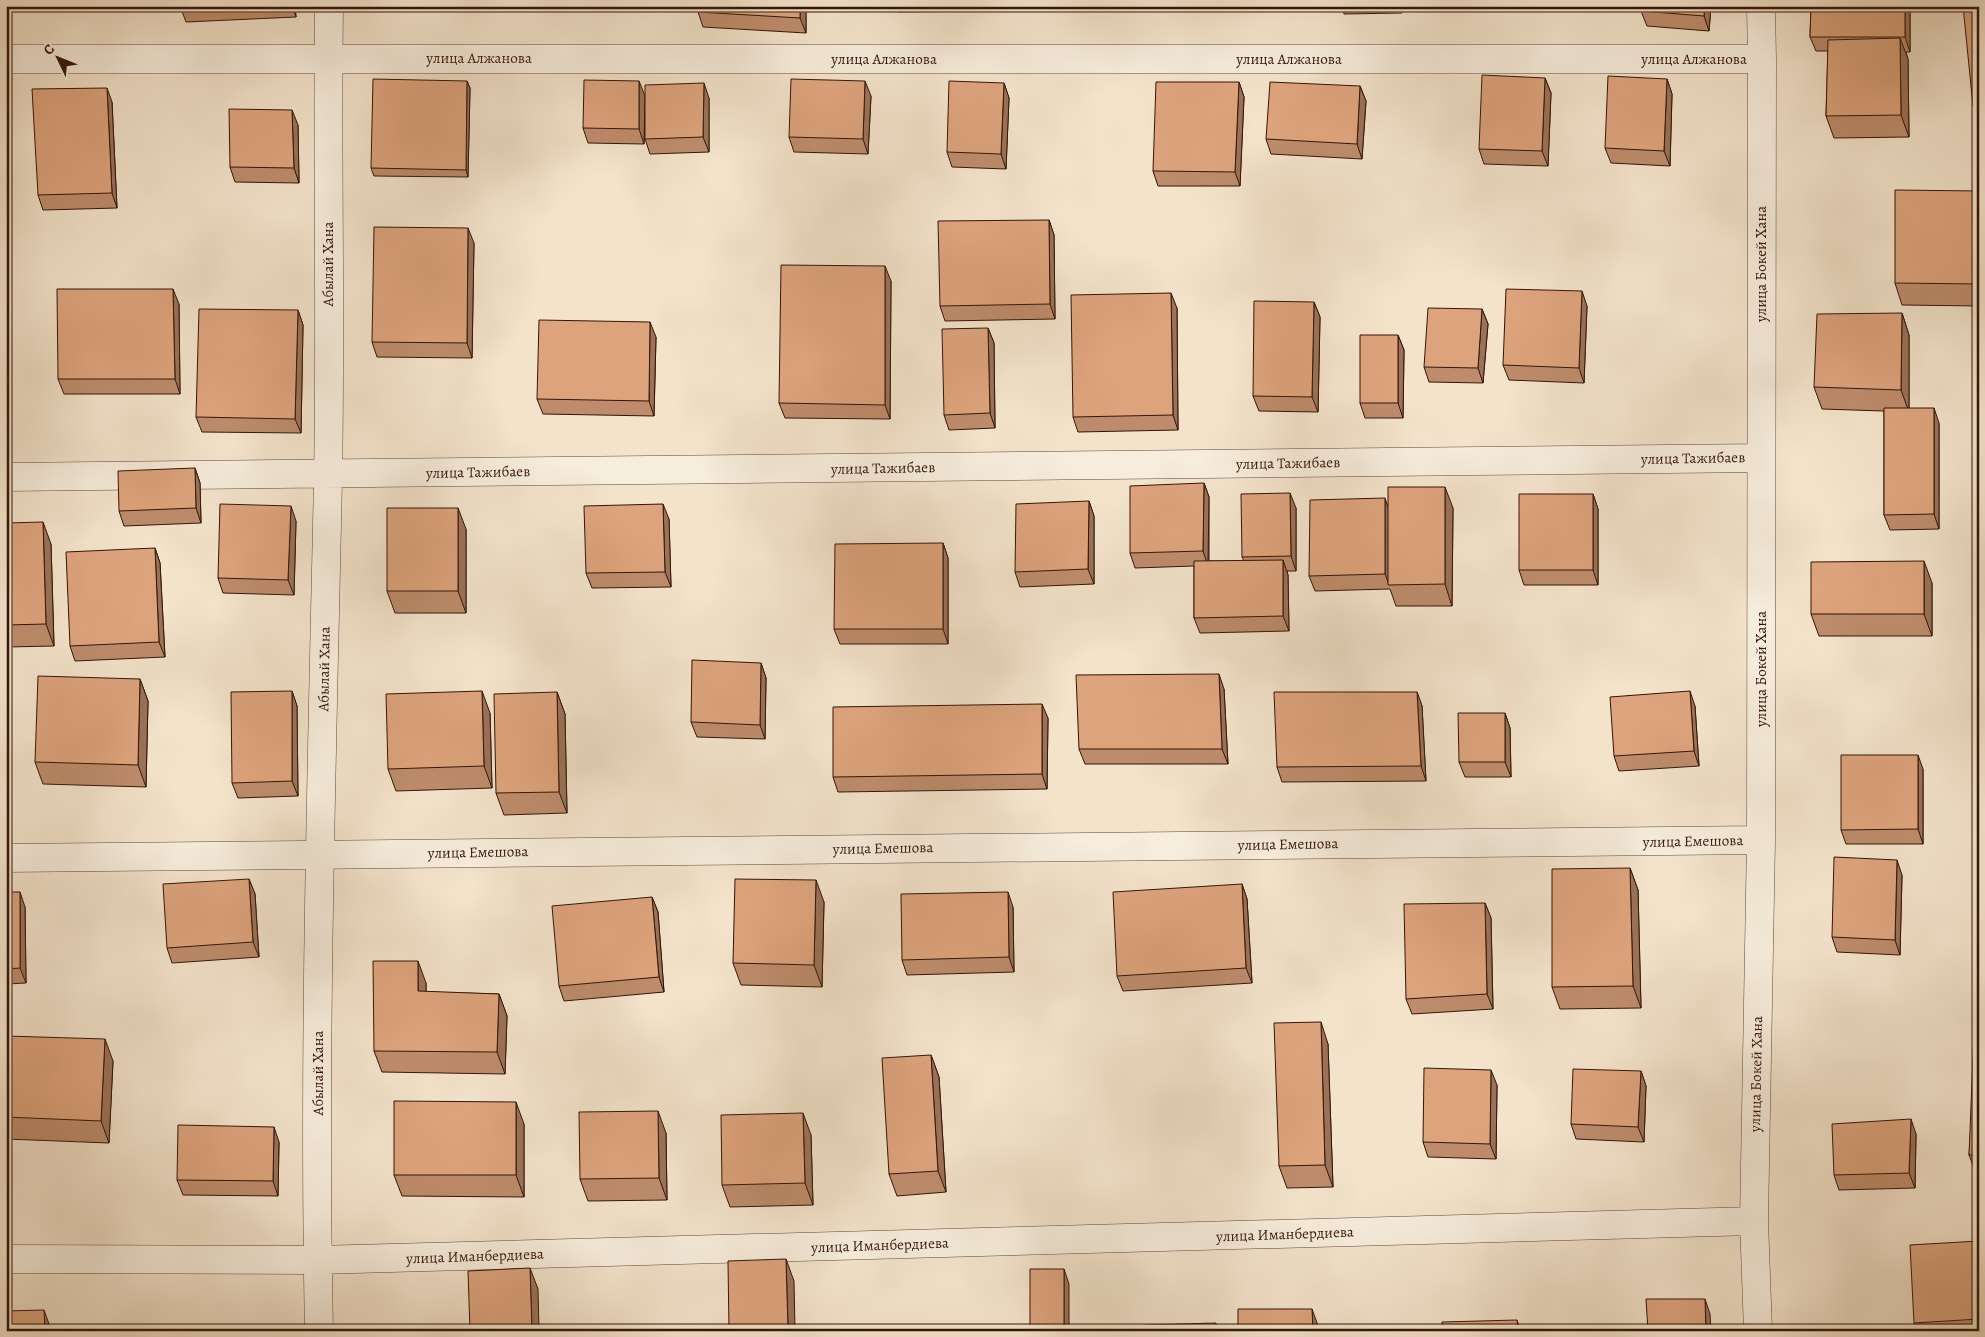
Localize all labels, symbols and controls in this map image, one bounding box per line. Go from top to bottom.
north arrow [32,32,82,82]
text: С [39,40,59,59]
street label: улица Алжанова [425,48,532,68]
street label: улица Алжанова [830,49,937,69]
street label: улица Алжанова [1235,49,1342,69]
street label: улица Алжанова [1640,49,1747,69]
street label: улица Бокей Хана [1751,206,1771,323]
street label: Абылай Хана [318,221,338,307]
street label: улица Тажибаев [1640,447,1745,469]
street label: улица Тажибаев [1235,452,1340,474]
street label: улица Тажибаев [830,457,935,479]
street label: улица Тажибаев [425,461,530,483]
street label: улица Бокей Хана [1751,611,1771,728]
street label: Абылай Хана [313,626,335,713]
street label: улица Емешова [1642,830,1743,852]
street label: улица Емешова [1237,833,1338,855]
street label: улица Емешова [832,837,933,859]
street label: улица Емешова [427,841,528,863]
street label: улица Бокей Хана [1745,1016,1767,1133]
street label: Абылай Хана [308,1030,328,1116]
street label: улица Иманбердиева [1215,1222,1354,1246]
street label: улица Иманбердиева [810,1233,949,1257]
street label: улица Иманбердиева [405,1244,544,1268]

